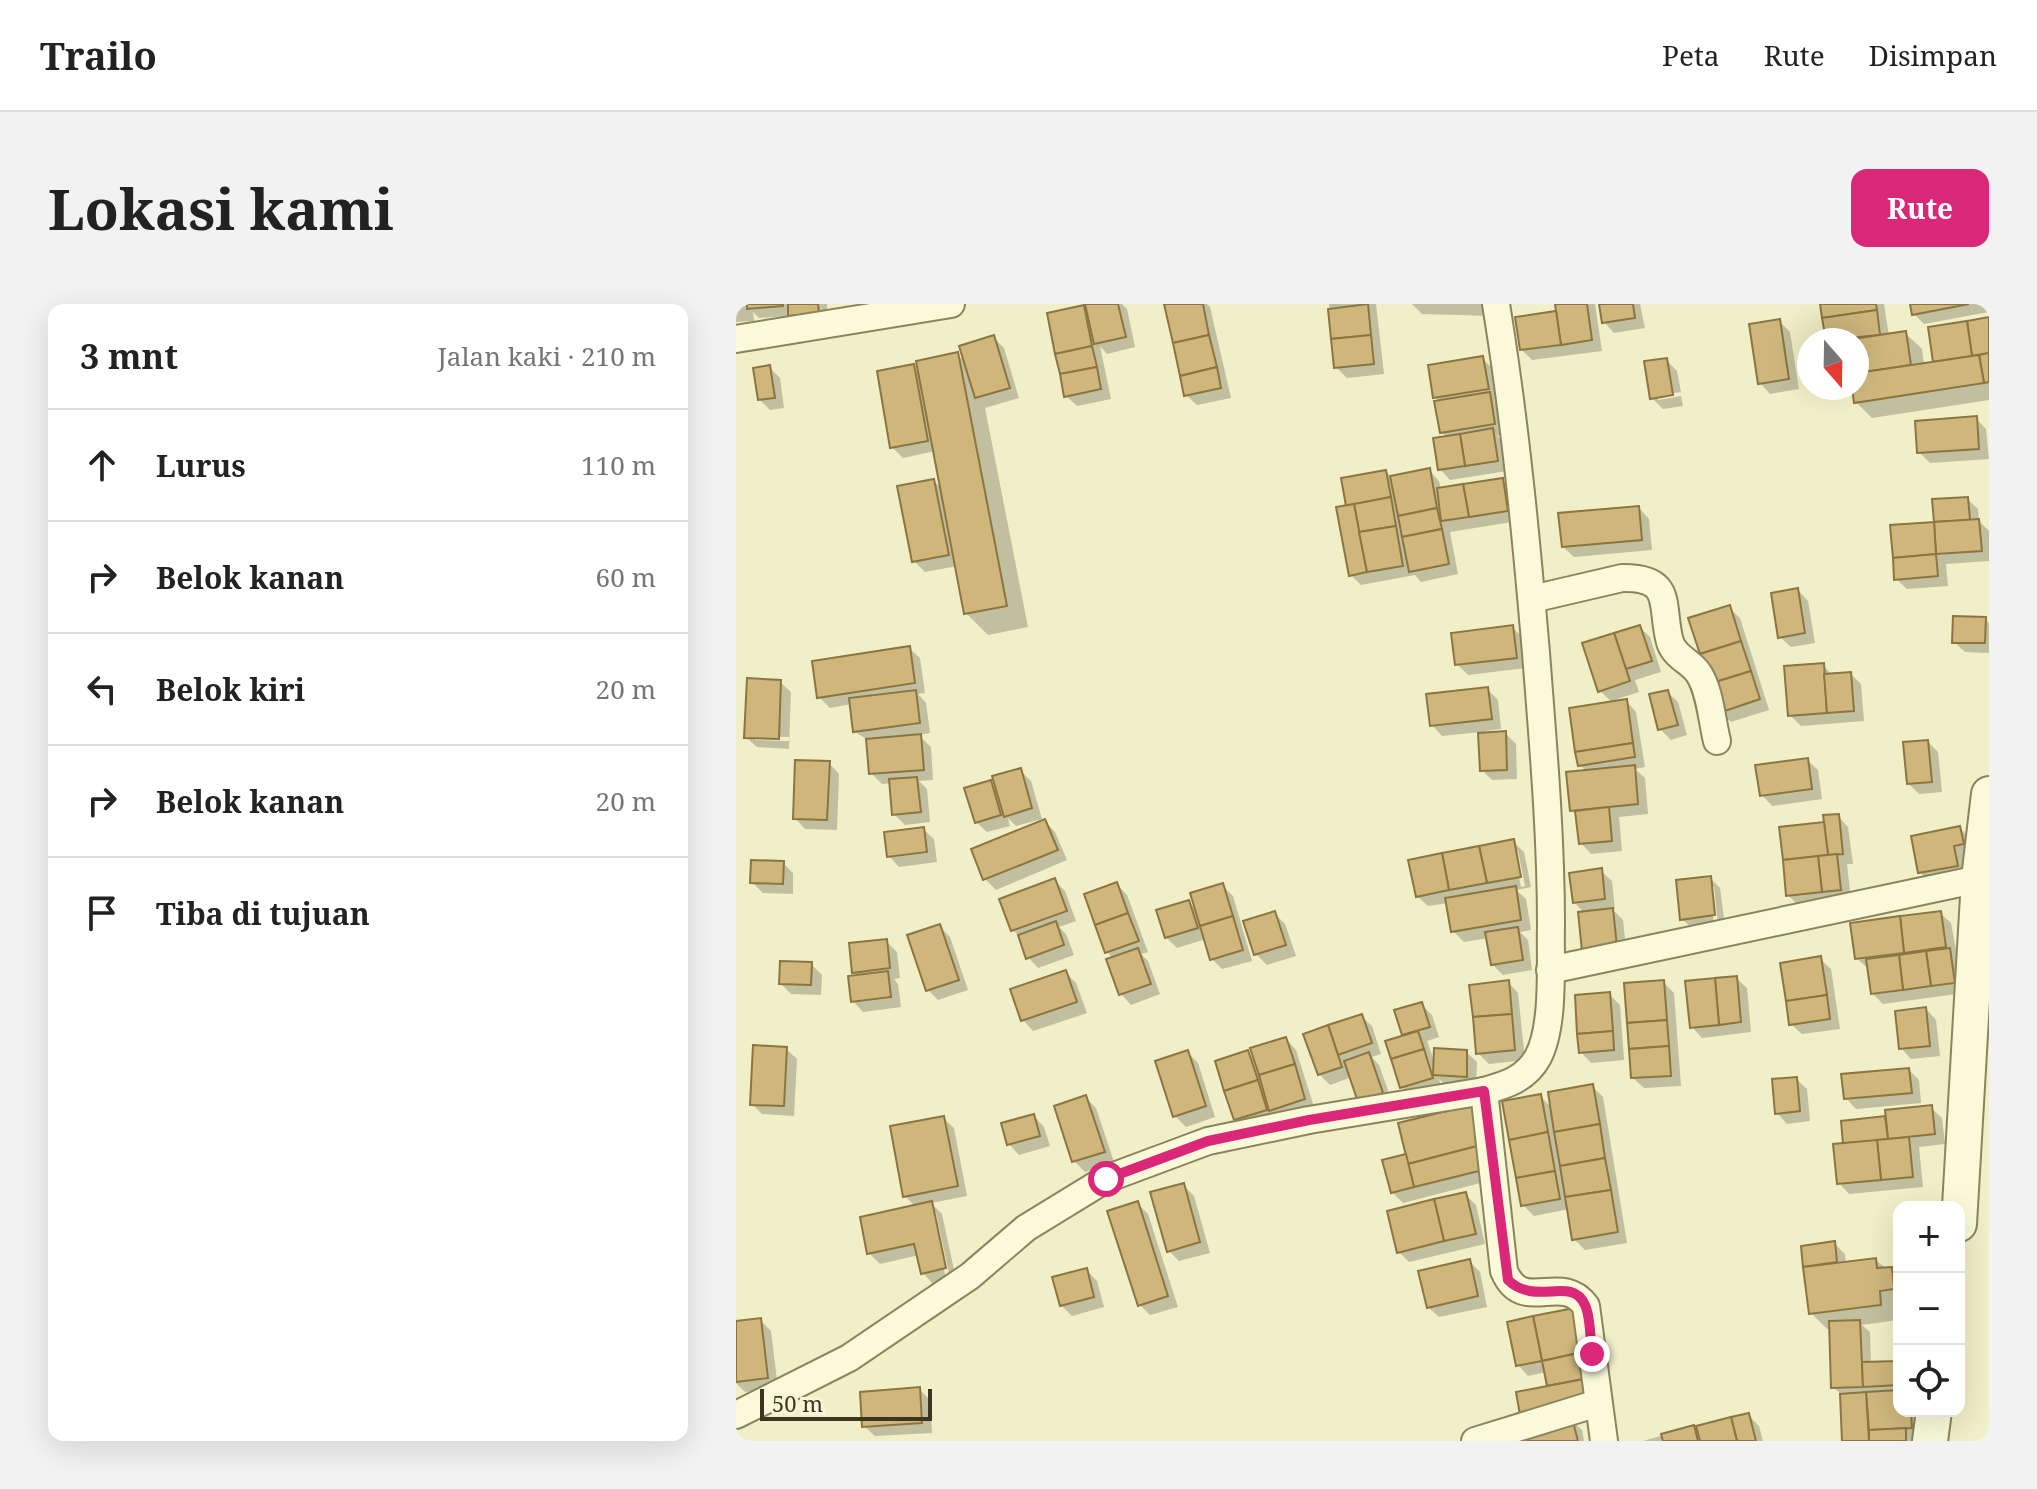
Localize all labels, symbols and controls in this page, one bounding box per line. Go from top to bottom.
text: Trailo [40,29,157,81]
text: Peta [1662,36,1720,74]
text: Rute [1764,36,1825,74]
text: Disimpan [1869,36,1997,74]
button: Rute [1851,169,1989,247]
text: Lokasi kami [48,170,394,246]
north arrow [1797,328,1869,400]
text: 3 mnt [80,333,178,379]
text: Jalan kaki · 210 m [438,338,656,374]
icon: ahead [80,443,124,487]
text: Lurus [156,445,246,486]
text: 110 m [581,447,656,483]
icon: right [80,555,124,599]
text: Belok kanan [156,557,344,598]
text: 60 m [596,559,656,595]
icon: left [80,667,124,711]
text: Belok kiri [156,669,305,710]
text: 20 m [596,671,656,707]
icon: right [80,779,124,823]
text: Belok kanan [156,781,344,822]
text: 20 m [596,783,656,819]
icon: arrive [80,891,124,935]
text: Tiba di tujuan [156,893,370,934]
route start [1088,1161,1124,1197]
map controls [1893,1201,1965,1417]
button: + [1893,1201,1965,1273]
button: − [1893,1273,1965,1345]
route end [1574,1336,1610,1372]
button: locate [1893,1345,1965,1417]
scale bar [760,1385,932,1421]
text: 50 m [772,1388,823,1418]

